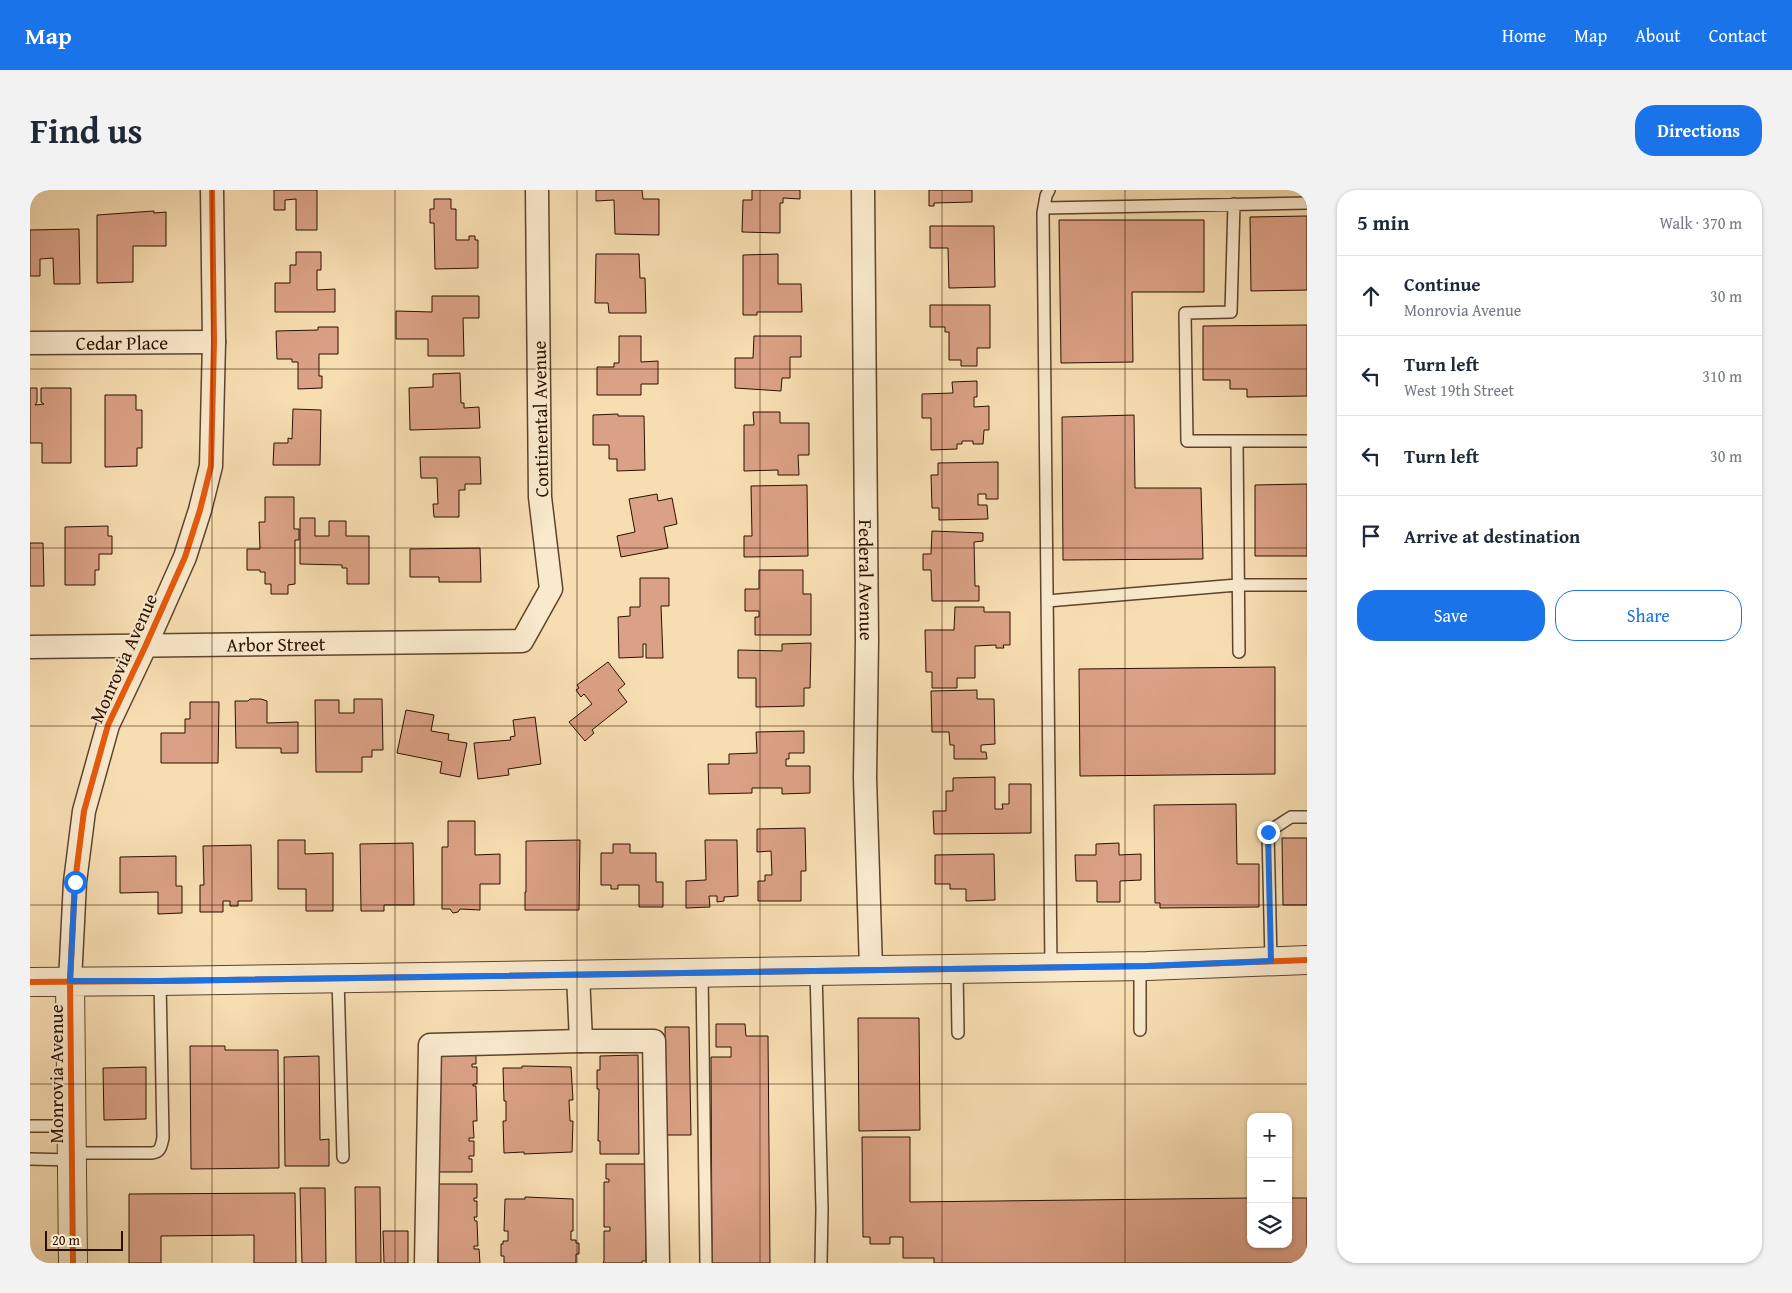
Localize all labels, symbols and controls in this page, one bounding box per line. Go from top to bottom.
text: Map [25,18,72,53]
text: Home [1502,22,1546,49]
text: Map [1574,22,1607,49]
text: About [1635,22,1681,49]
text: Contact [1709,22,1767,49]
text: Find us [30,105,143,156]
button: Directions [1635,105,1762,156]
text: 5 min [1357,207,1409,238]
text: Walk · 370 m [1659,211,1742,235]
text: Continue [1404,270,1481,298]
icon: ahead [1357,282,1385,310]
text: 30 m [1710,284,1742,308]
text: Monrovia Avenue [1404,298,1521,322]
street label: Cedar Place [76,328,168,357]
street label: Continental Avenue [525,340,555,498]
text: Turn left [1404,350,1479,378]
icon: left [1357,362,1385,390]
text: 310 m [1702,364,1742,388]
text: West 19th Street [1404,378,1514,402]
icon: left [1357,442,1385,470]
text: Turn left [1404,442,1479,470]
text: 30 m [1710,444,1742,468]
street label: Federal Avenue [852,519,881,641]
icon: arrive [1357,522,1385,550]
text: Arrive at destination [1404,522,1580,550]
street label: Monrovia Avenue [82,589,164,727]
button: Save [1357,590,1545,641]
button: Share [1555,590,1742,641]
street label: Arbor Street [226,629,326,659]
route end [1257,821,1280,844]
route start [64,871,87,894]
street label: Monrovia Avenue [42,1004,70,1144]
map controls [1247,1113,1292,1248]
button: + [1247,1113,1292,1158]
button: − [1247,1158,1292,1203]
button: layers [1247,1203,1292,1248]
scale bar [45,1228,122,1251]
text: 20 m [52,1230,80,1250]

